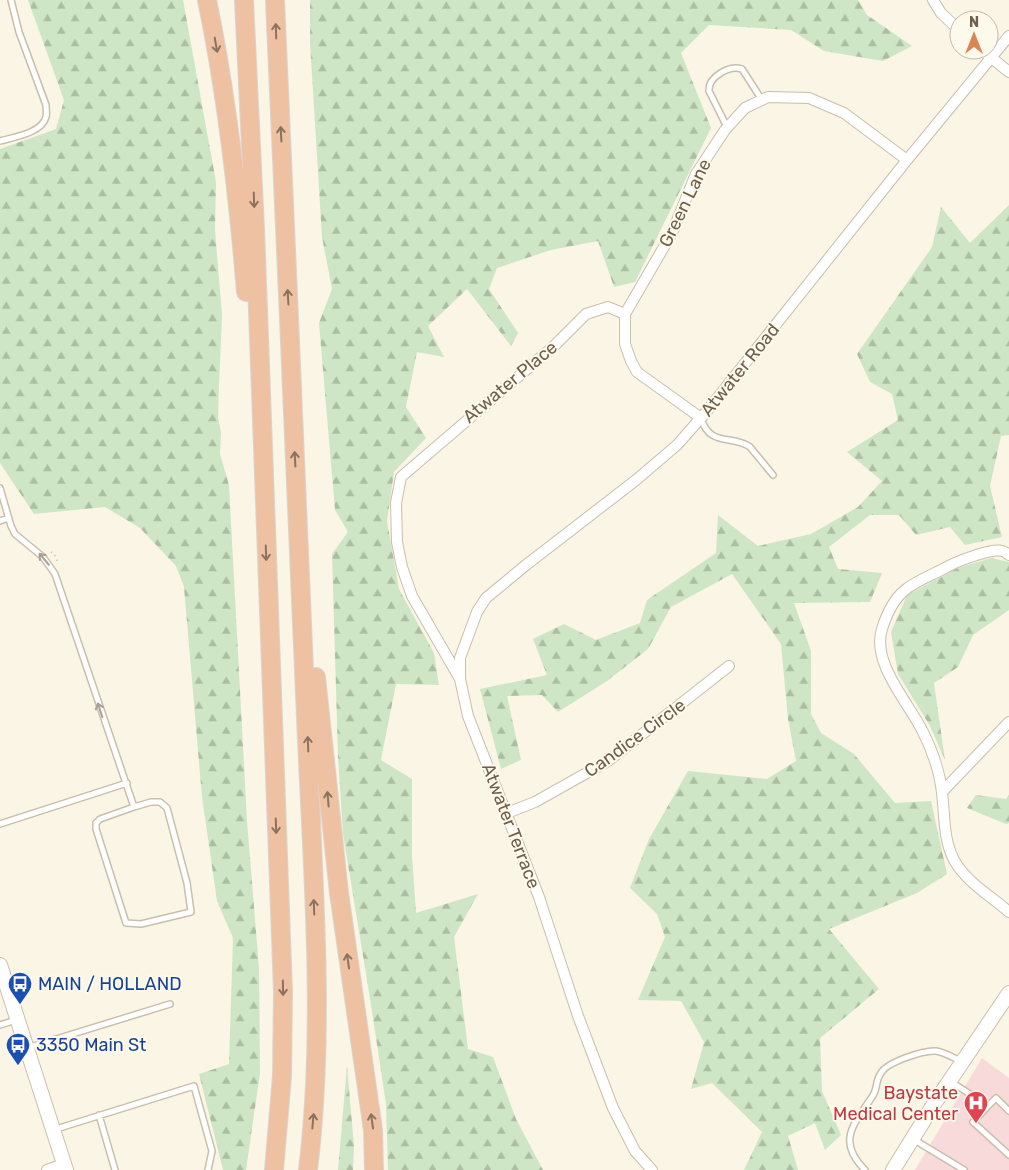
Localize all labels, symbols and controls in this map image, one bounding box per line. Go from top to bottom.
north arrow [949,10,999,60]
text: N [969,14,979,31]
one-way arrow [271,23,281,40]
one-way arrow [211,36,221,52]
one-way arrow [276,127,285,143]
street label: Green Lane [654,155,716,251]
one-way arrow [249,191,259,207]
one-way arrow [284,289,293,305]
street label: Atwater Road [696,319,784,421]
street label: Atwater Place [458,336,562,428]
one-way arrow [291,451,300,467]
one-way arrow [261,544,271,560]
one-way arrow [38,553,49,566]
street label: Candice Circle [580,694,690,782]
one-way arrow [95,703,105,719]
one-way arrow [303,737,312,753]
street label: Atwater Terrace [477,760,545,892]
one-way arrow [324,792,333,808]
one-way arrow [272,818,281,834]
one-way arrow [309,899,319,915]
one-way arrow [343,953,353,969]
bus stop icon: MAIN / HOLLAND [7,971,33,1005]
place label: MAIN / HOLLAND [38,973,182,995]
one-way arrow [278,980,287,996]
bus stop icon: 3350 Main St [5,1032,31,1066]
place label: 3350 Main St [36,1034,146,1056]
place label: Baystate Medical Center [833,1082,958,1125]
hospital icon: Baystate Medical Center [963,1090,989,1124]
one-way arrow [308,1114,317,1130]
one-way arrow [366,1114,376,1130]

